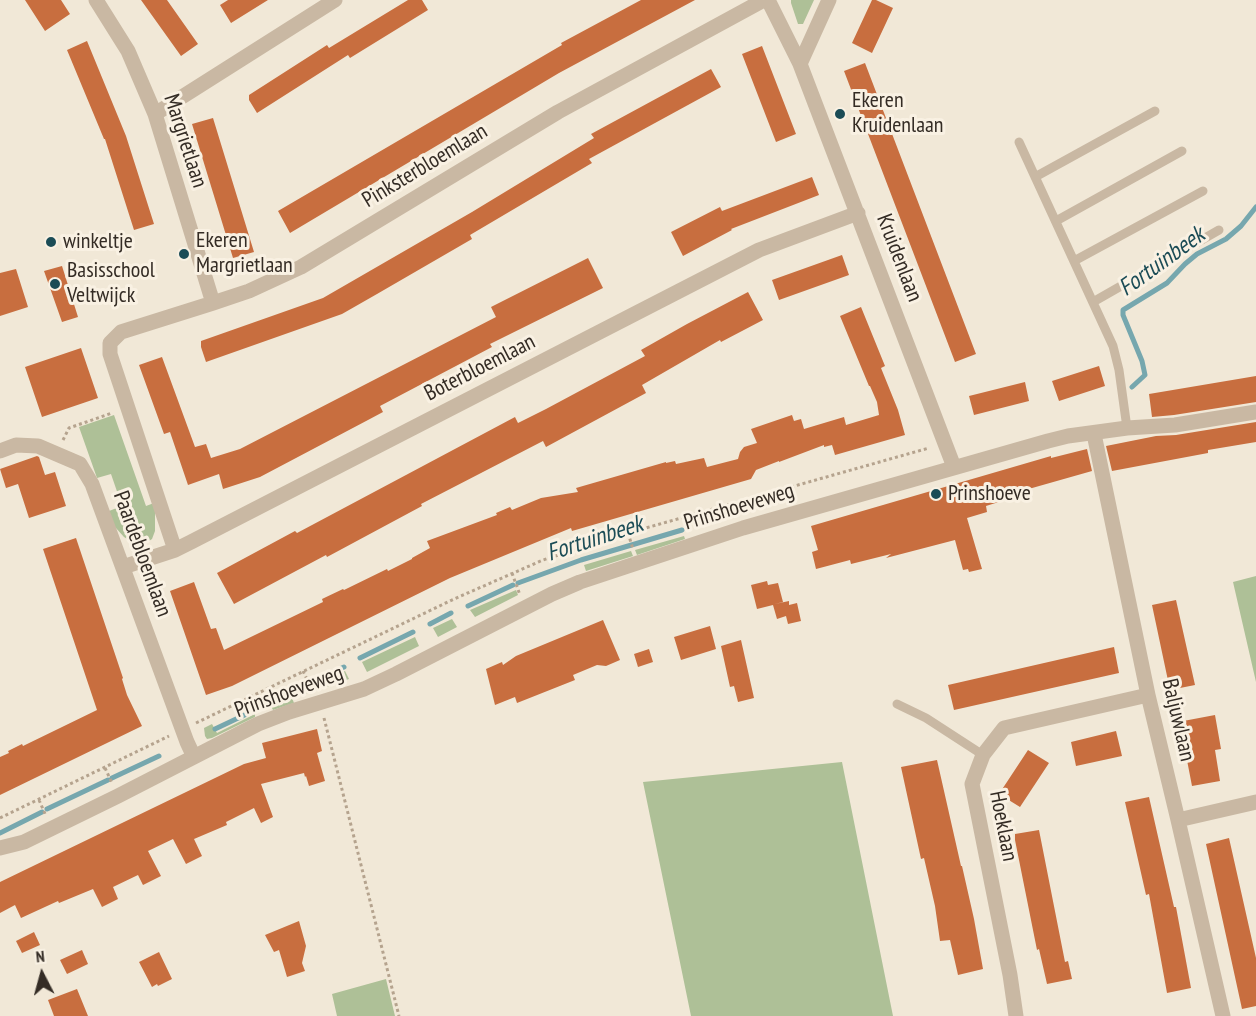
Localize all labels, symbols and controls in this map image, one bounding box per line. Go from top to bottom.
place label: Ekeren Kruidenlaan [852,88,943,140]
street label: Margrietlaan [158,91,212,191]
marker: Ekeren Kruidenlaan [833,107,847,121]
street label: Pinksterbloemlaan [358,118,492,214]
street label: Kruidenlaan [870,211,928,305]
water label: Fortuinbeek [1113,221,1211,303]
place label: Ekeren Margrietlaan [196,228,293,280]
place label: winkeltje [63,229,133,255]
marker: winkeltje [44,235,58,249]
marker: Ekeren Margrietlaan [177,247,191,261]
place label: Basisschool Veltwijck [67,258,155,310]
marker: Basisschool Veltwijck [48,277,62,291]
street label: Boterbloemlaan [420,329,540,407]
street label: Prinshoeveweg [681,478,797,536]
place label: Prinshoeve [948,481,1031,507]
marker: Prinshoeve [929,487,943,501]
street label: Paardebloemlaan [107,488,177,620]
water label: Fortuinbeek [543,510,647,568]
street label: Prinshoeveweg [231,660,347,724]
street label: Baljuwlaan [1156,676,1200,764]
street label: Hoeklaan [983,788,1023,864]
north arrow [12,944,72,1004]
text: N [35,946,45,966]

